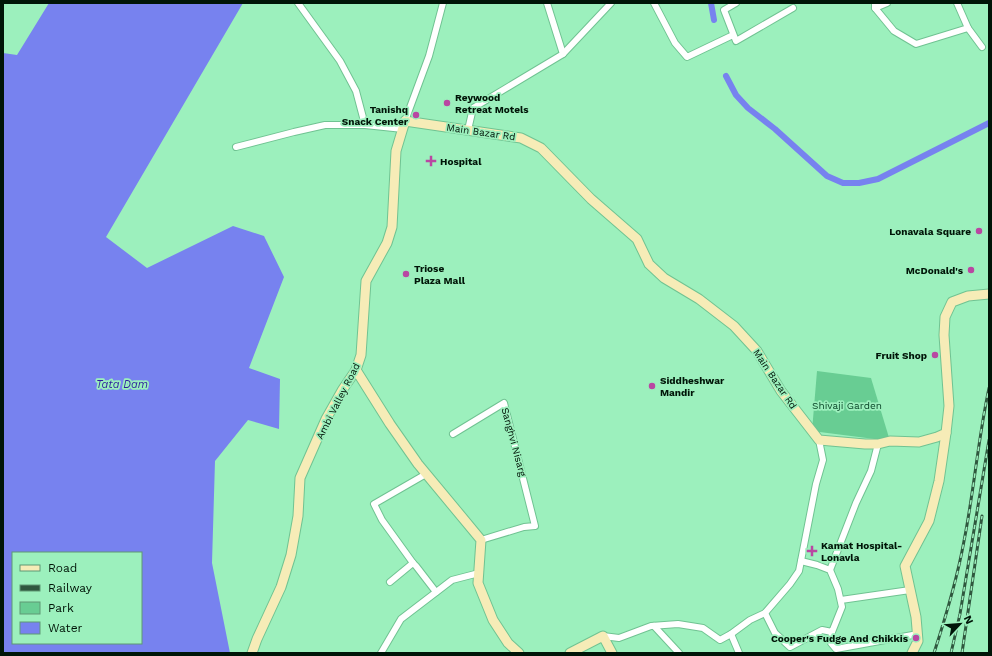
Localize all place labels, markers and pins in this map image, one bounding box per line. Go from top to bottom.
place label: Reywood Retreat Motels [455,92,529,115]
marker: Reywood Retreat Motels [442,98,452,108]
place label: Tanishq Snack Center [342,104,409,127]
marker: Tanishq Snack Center [411,110,421,120]
marker: Hospital [425,155,437,167]
place label: Hospital [440,156,482,167]
place label: Lonavala Square [889,226,971,237]
marker: Lonavala Square [974,226,984,236]
place label: Triose Plaza Mall [414,263,466,286]
place label: McDonald's [906,265,964,276]
marker: McDonald's [966,265,976,275]
marker: Triose Plaza Mall [401,269,411,279]
place label: Fruit Shop [876,350,927,361]
marker: Fruit Shop [930,350,940,360]
place label: Siddheshwar Mandir [660,375,725,398]
marker: Siddheshwar Mandir [647,381,657,391]
place label: Kamat Hospital- Lonavla [821,540,902,563]
marker: Kamat Hospital- Lonavla [806,545,818,557]
place label: Cooper's Fudge And Chikkis [771,633,909,644]
marker: Cooper's Fudge And Chikkis [911,633,921,643]

